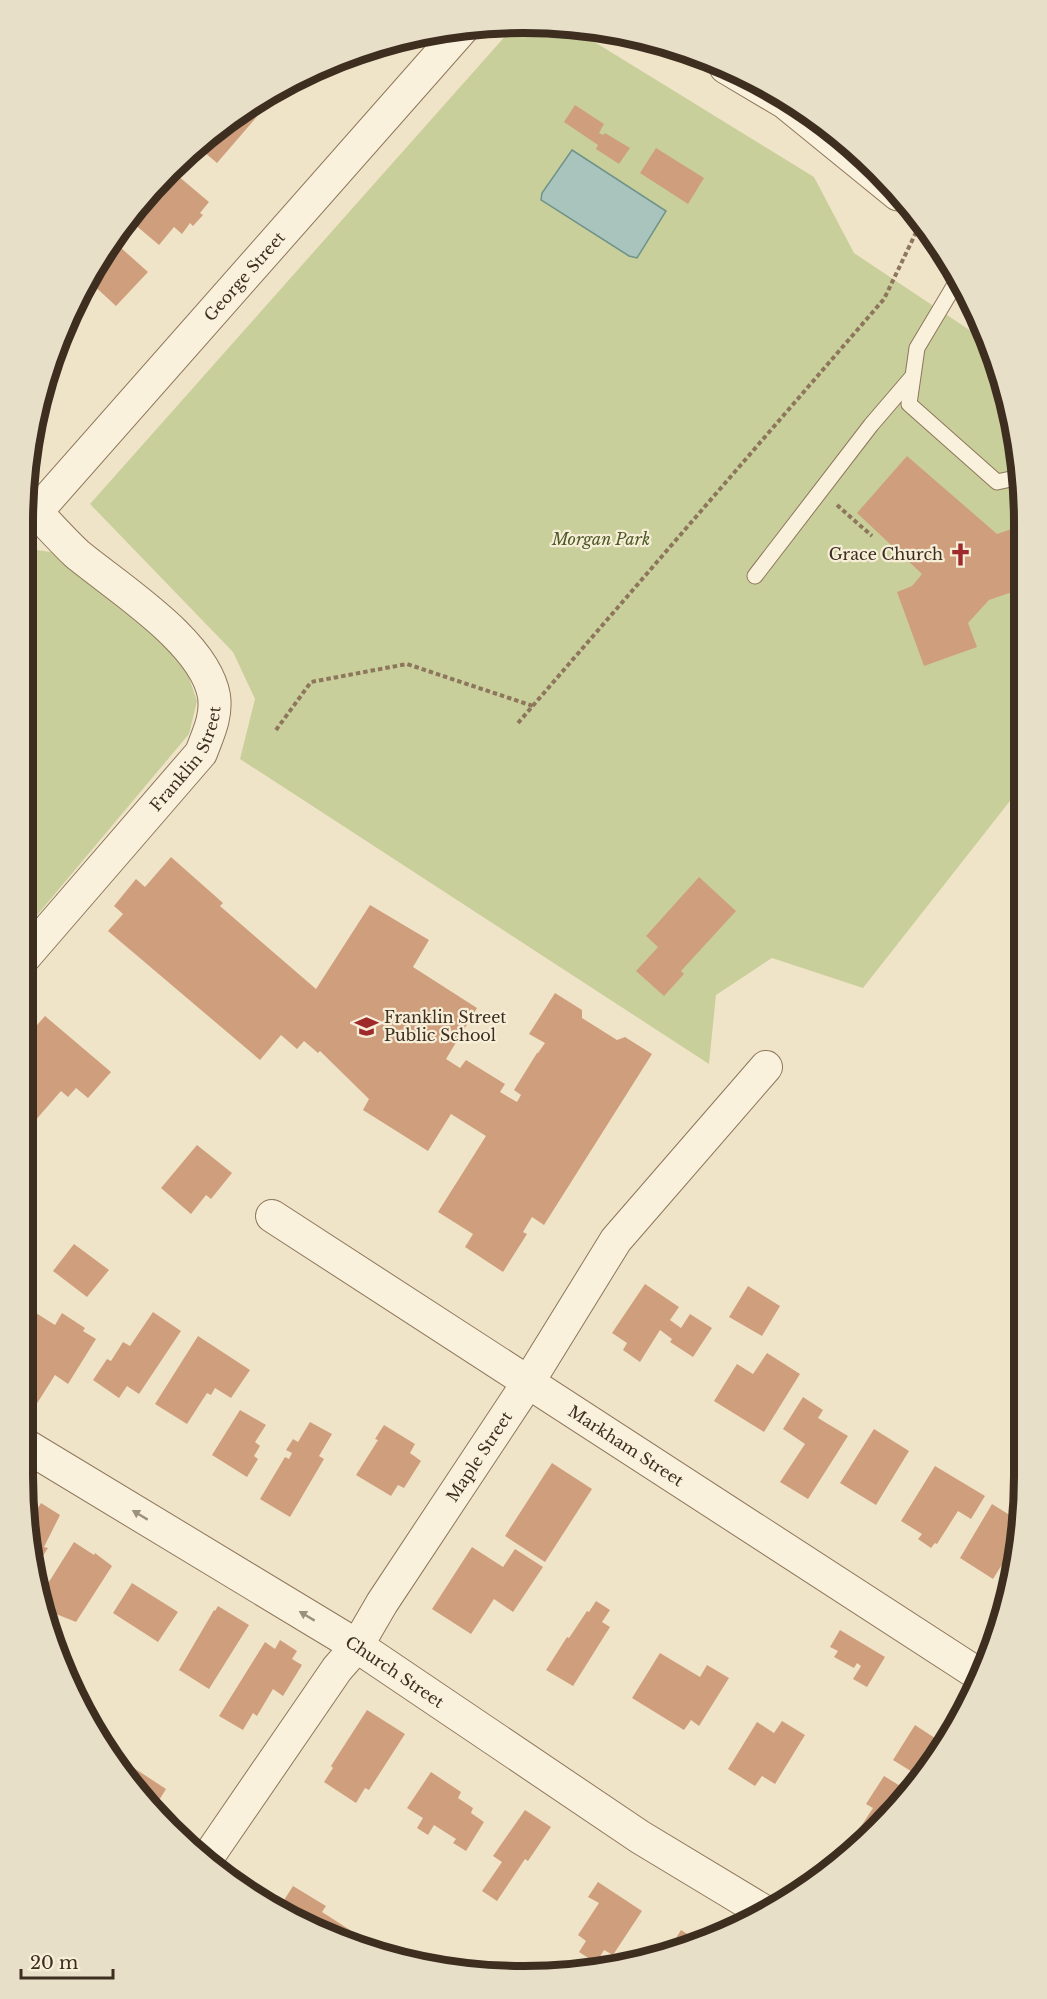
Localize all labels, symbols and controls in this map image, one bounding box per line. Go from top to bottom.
street label: George Street [199,227,289,325]
park label: Morgan Park [551,529,650,549]
church icon: Grace Church [948,541,974,567]
place label: Grace Church [829,544,943,564]
street label: Franklin Street [145,705,225,815]
place label: Franklin Street Public School [384,1007,506,1045]
school or university icon: Franklin Street Public School [353,1013,379,1039]
street label: Markham Street [565,1401,688,1490]
street label: Maple Street [442,1407,516,1505]
one-way arrow [132,1509,148,1520]
one-way arrow [299,1610,315,1621]
street label: Church Street [342,1631,448,1712]
scale bar [21,1942,112,1980]
text: 20 m [30,1952,78,1974]

